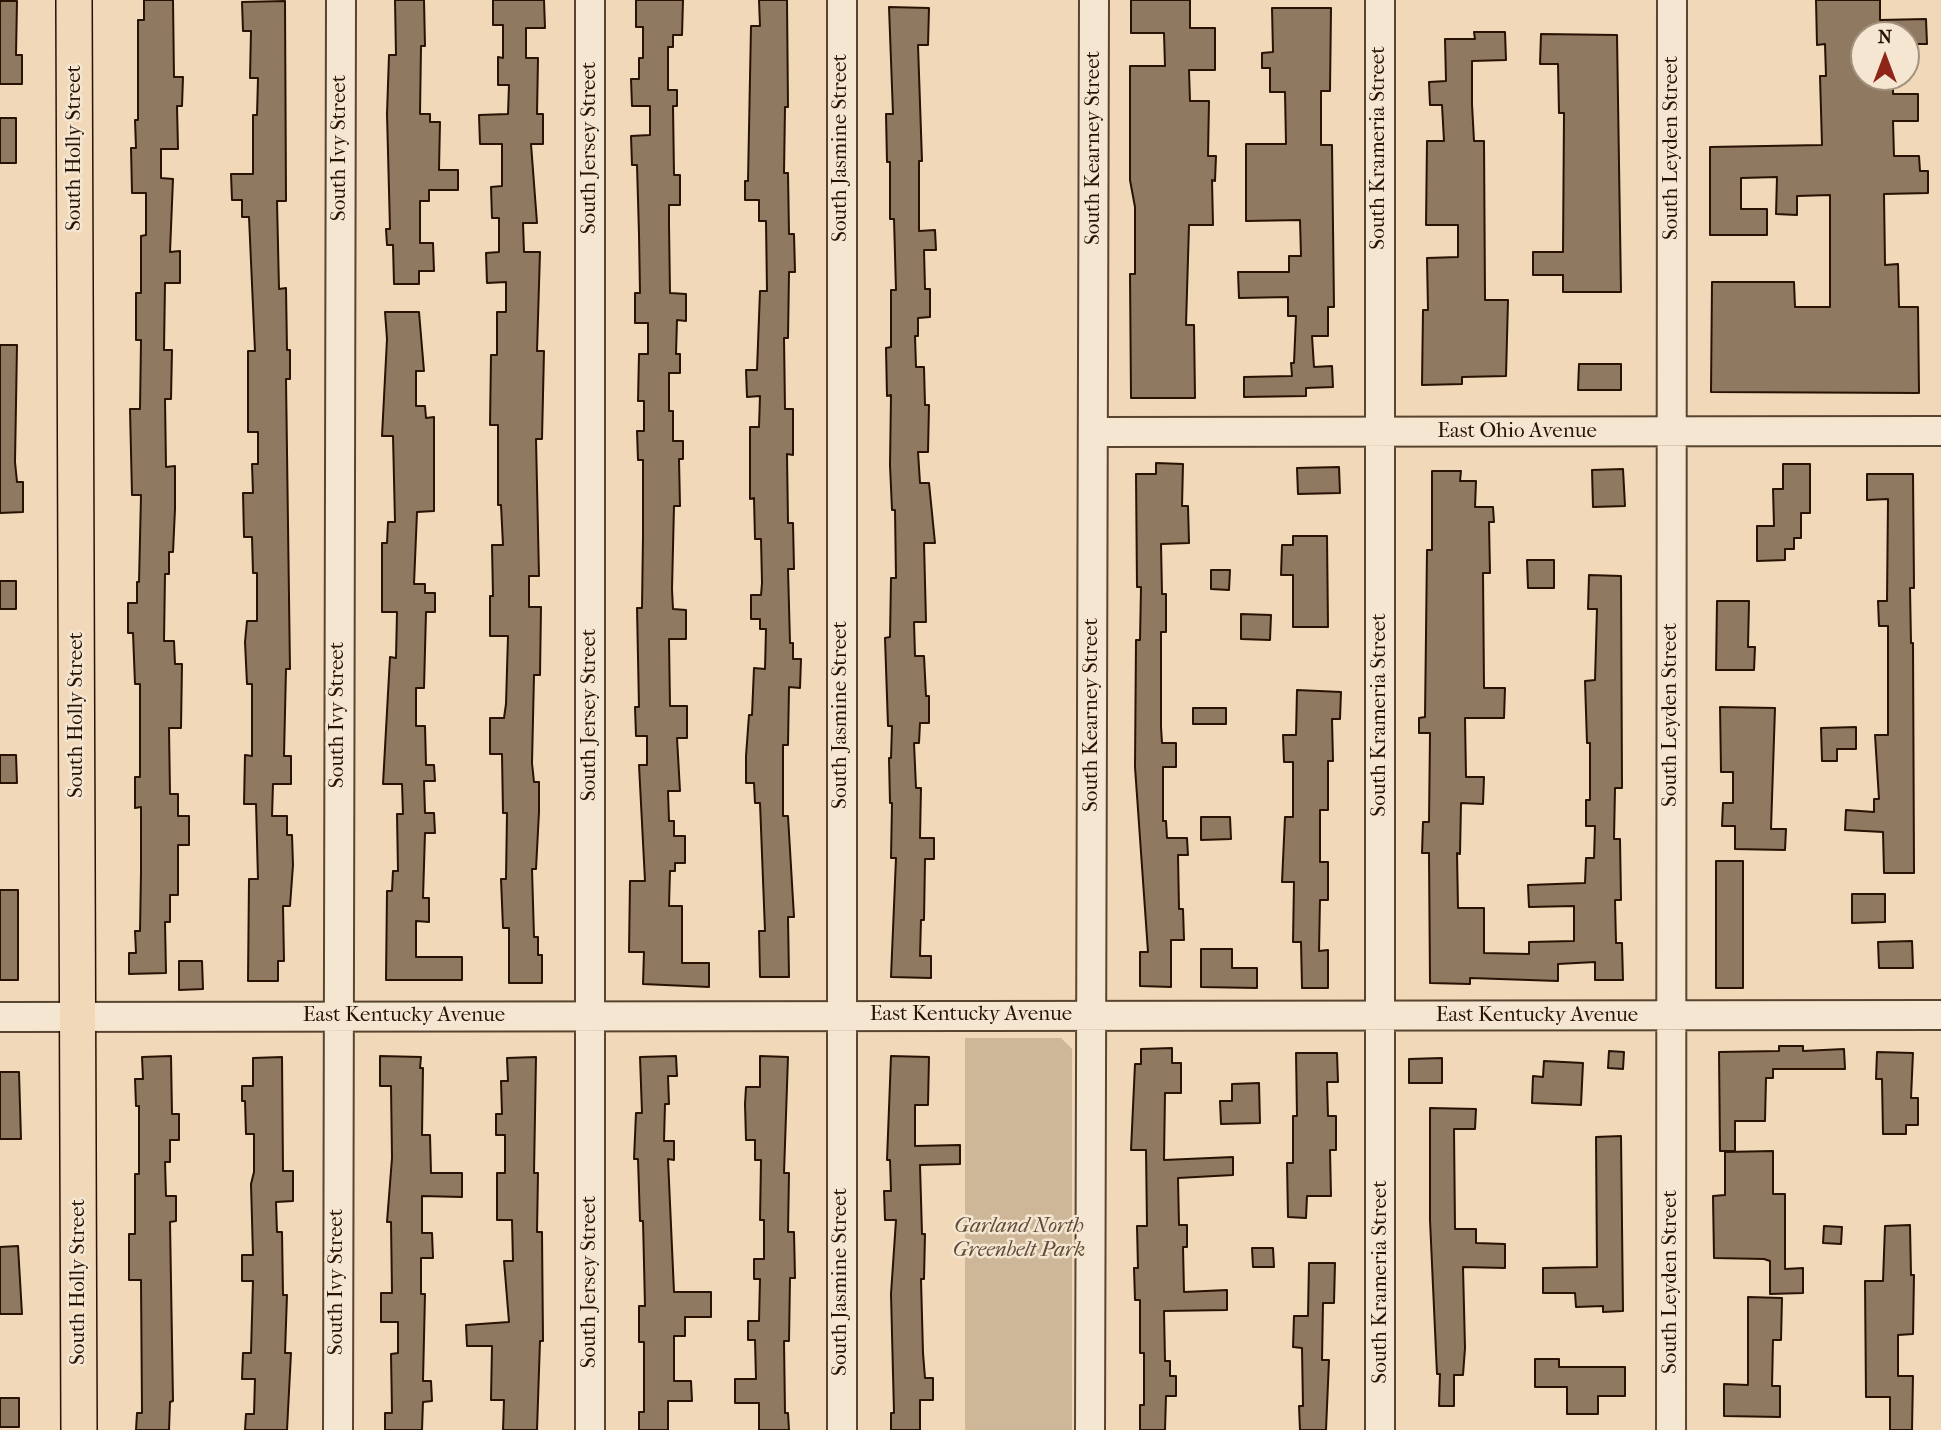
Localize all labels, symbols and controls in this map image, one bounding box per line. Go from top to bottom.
north arrow [1850,21,1920,91]
text: N [1878,26,1892,48]
street label: South Krameria Street [1366,46,1392,250]
street label: South Kearney Street [1081,51,1107,245]
street label: South Jasmine Street [828,54,854,242]
street label: South Leyden Street [1659,56,1685,240]
street label: South Jersey Street [577,62,603,234]
street label: South Holly Street [62,65,88,231]
street label: South Ivy Street [327,75,353,221]
street label: East Ohio Avenue [1437,419,1597,445]
street label: South Krameria Street [1367,613,1393,817]
street label: South Kearney Street [1079,618,1105,812]
street label: South Jasmine Street [828,621,854,809]
street label: South Leyden Street [1658,623,1684,807]
street label: South Jersey Street [577,629,603,801]
street label: South Holly Street [64,632,90,798]
street label: South Ivy Street [325,642,351,788]
street label: East Kentucky Avenue [870,1002,1072,1028]
street label: East Kentucky Avenue [303,1003,505,1029]
street label: East Kentucky Avenue [1436,1003,1638,1029]
street label: South Krameria Street [1368,1180,1394,1384]
street label: South Jasmine Street [828,1188,854,1376]
street label: South Leyden Street [1658,1190,1684,1374]
street label: South Jersey Street [577,1196,603,1368]
street label: South Holly Street [66,1199,92,1365]
street label: South Ivy Street [324,1209,350,1355]
park label: Garland North Greenbelt Park [953,1214,1085,1264]

